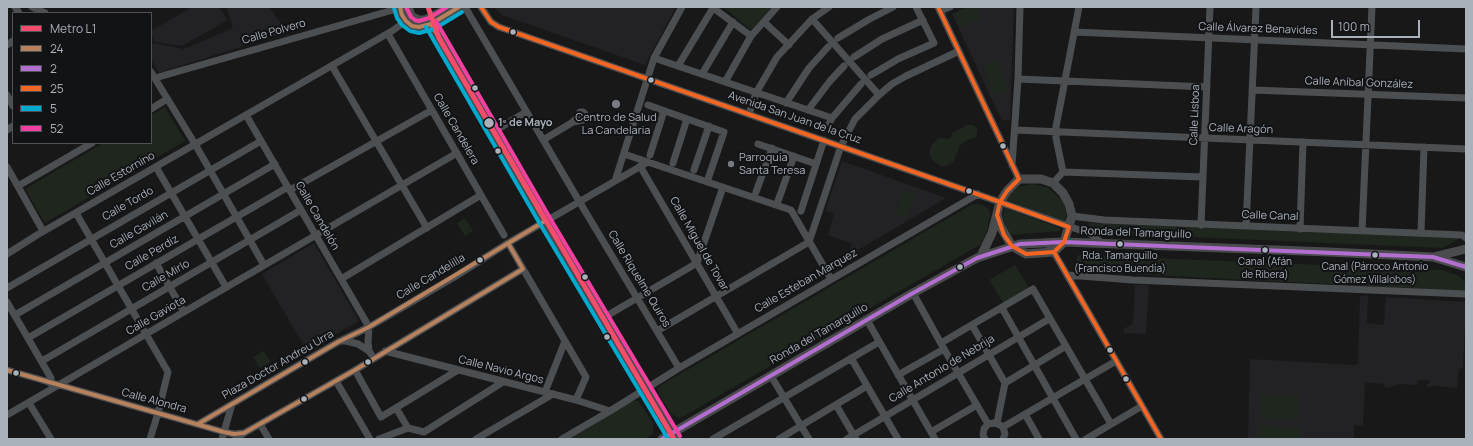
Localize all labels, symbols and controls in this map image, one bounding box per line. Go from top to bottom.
legend [12,12,152,144]
scale bar [1333,12,1422,38]
street label: Calle Polvero [241,17,307,47]
text: 100 m [1338,18,1370,35]
text: Metro L1 [50,20,96,37]
street label: Calle Álvarez Benavides [1198,20,1318,38]
unlabelled marker [508,27,518,37]
text: 24 [50,40,64,57]
text: 2 [50,60,57,77]
unlabelled marker [646,75,656,85]
street label: Calle Aníbal González [1305,75,1413,91]
text: 25 [50,80,64,97]
unlabelled marker [470,83,480,93]
street label: Calle Lisboa [1187,84,1203,146]
street label: Avenida San Juan de la Cruz [726,89,864,147]
street label: Calle Candelera [430,91,482,167]
marker: Centro de Salud La Candelaria [610,98,622,110]
text: 5 [50,100,57,117]
place label: Centro de Salud La Candelaria [575,111,657,137]
marker: 1º de Mayo [482,116,496,130]
place label: 1º de Mayo [498,116,553,130]
text: 52 [50,120,63,137]
street label: Calle Aragón [1209,121,1273,137]
unlabelled marker [998,141,1008,151]
unlabelled marker [493,146,503,156]
street label: Calle Estornino [85,149,157,199]
place label: Parroquia Santa Teresa [739,151,805,177]
marker: Parroquia Santa Teresa [726,159,736,169]
street label: Calle Candelón [292,179,342,253]
street label: Calle Tordo [100,184,156,224]
unlabelled marker [964,186,974,196]
street label: Calle Miguel de Tovar [667,195,731,293]
street label: Calle Gavilán [108,208,170,252]
street label: Calle Canal [1241,208,1299,224]
street label: Ronda del Tamarguillo [1080,224,1192,242]
street label: Calle Riquelme Quiros [605,228,673,330]
street label: Calle Perdíz [123,232,181,274]
marker: Rda. Tamarguillo (Francisco Buendía) [1115,239,1125,249]
marker: Canal (Afán de Ribera) [1260,245,1270,255]
street label: Calle Esteban Marquez [752,246,860,316]
place label: Rda. Tamarguillo (Francisco Buendía) [1074,250,1166,274]
marker: Canal (Párroco Antonio Gómez Villalobos) [1370,250,1380,260]
street label: Calle Candelilla [394,251,468,303]
unlabelled marker [475,255,485,265]
place label: Canal (Afán de Ribera) [1238,256,1292,280]
street label: Calle Mirlo [140,257,192,295]
place label: Canal (Párroco Antonio Gómez Villalobos) [1322,261,1428,284]
unlabelled marker [955,262,965,272]
unlabelled marker [580,272,590,282]
street label: Calle Gaviota [124,294,188,338]
street label: Ronda del Tamarguillo [768,301,870,367]
street label: Plaza Doctor Andreu Urra [220,328,336,402]
unlabelled marker [602,332,612,342]
street label: Calle Antonio de Nebrija [887,332,997,406]
unlabelled marker [1105,345,1115,355]
street label: Calle Navio Argos [457,353,545,387]
unlabelled marker [300,357,310,367]
unlabelled marker [363,357,373,367]
unlabelled marker [11,368,21,378]
unlabelled marker [1121,374,1131,384]
street label: Calle Alondra [120,386,188,416]
unlabelled marker [299,394,309,404]

